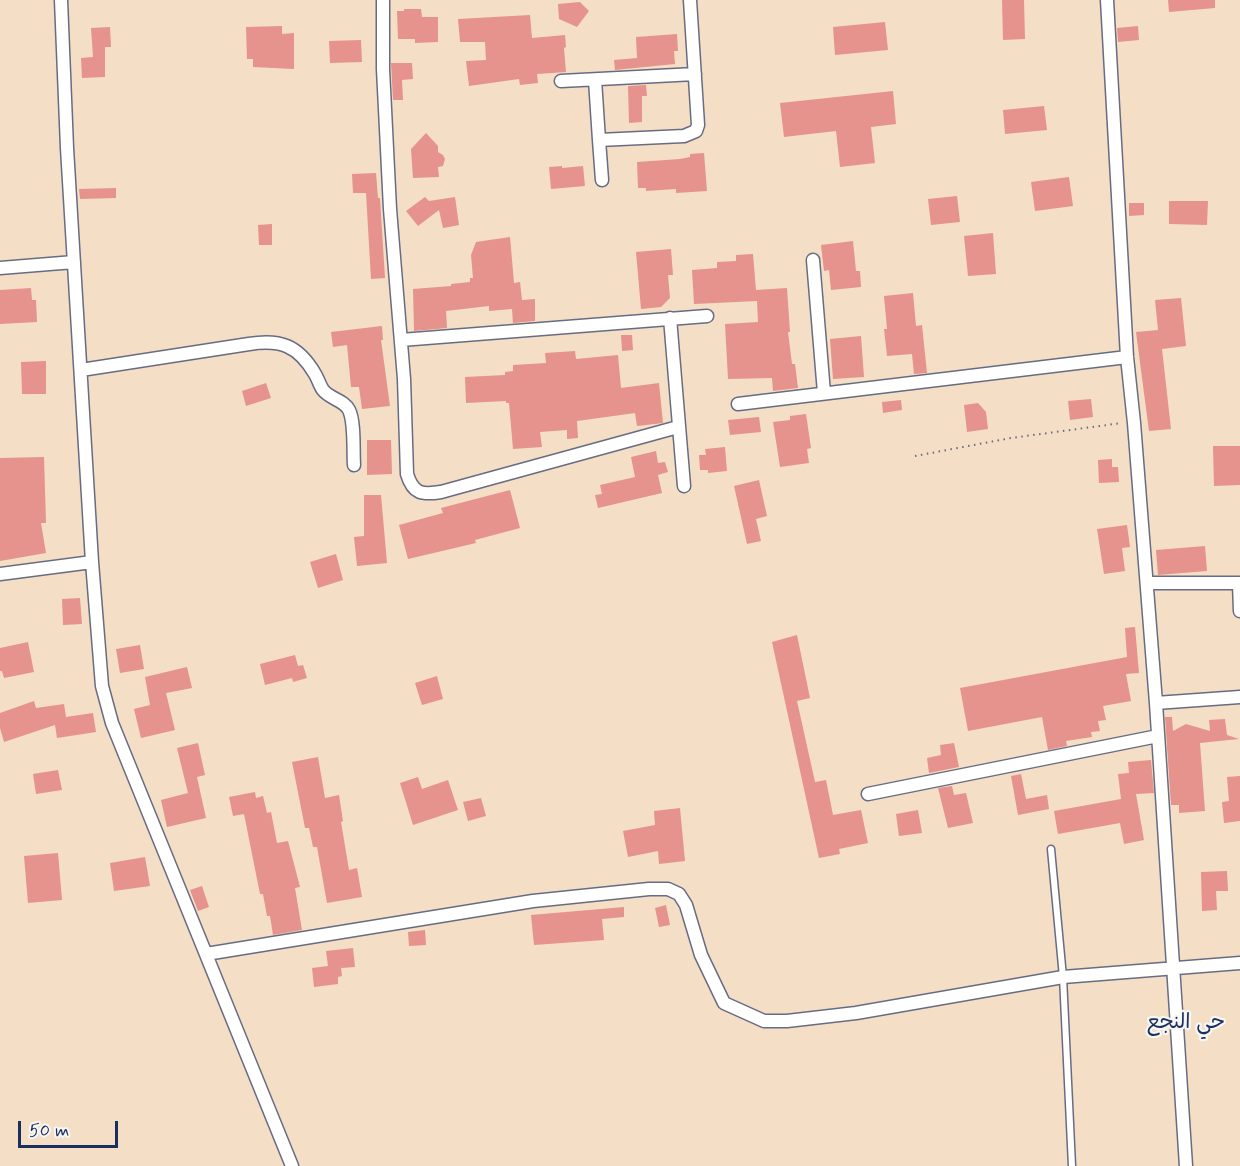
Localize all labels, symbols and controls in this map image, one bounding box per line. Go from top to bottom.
district label: حي النجع [1147,1011,1225,1037]
scale bar [21,1109,122,1147]
text: 50 m [29,1119,69,1143]

